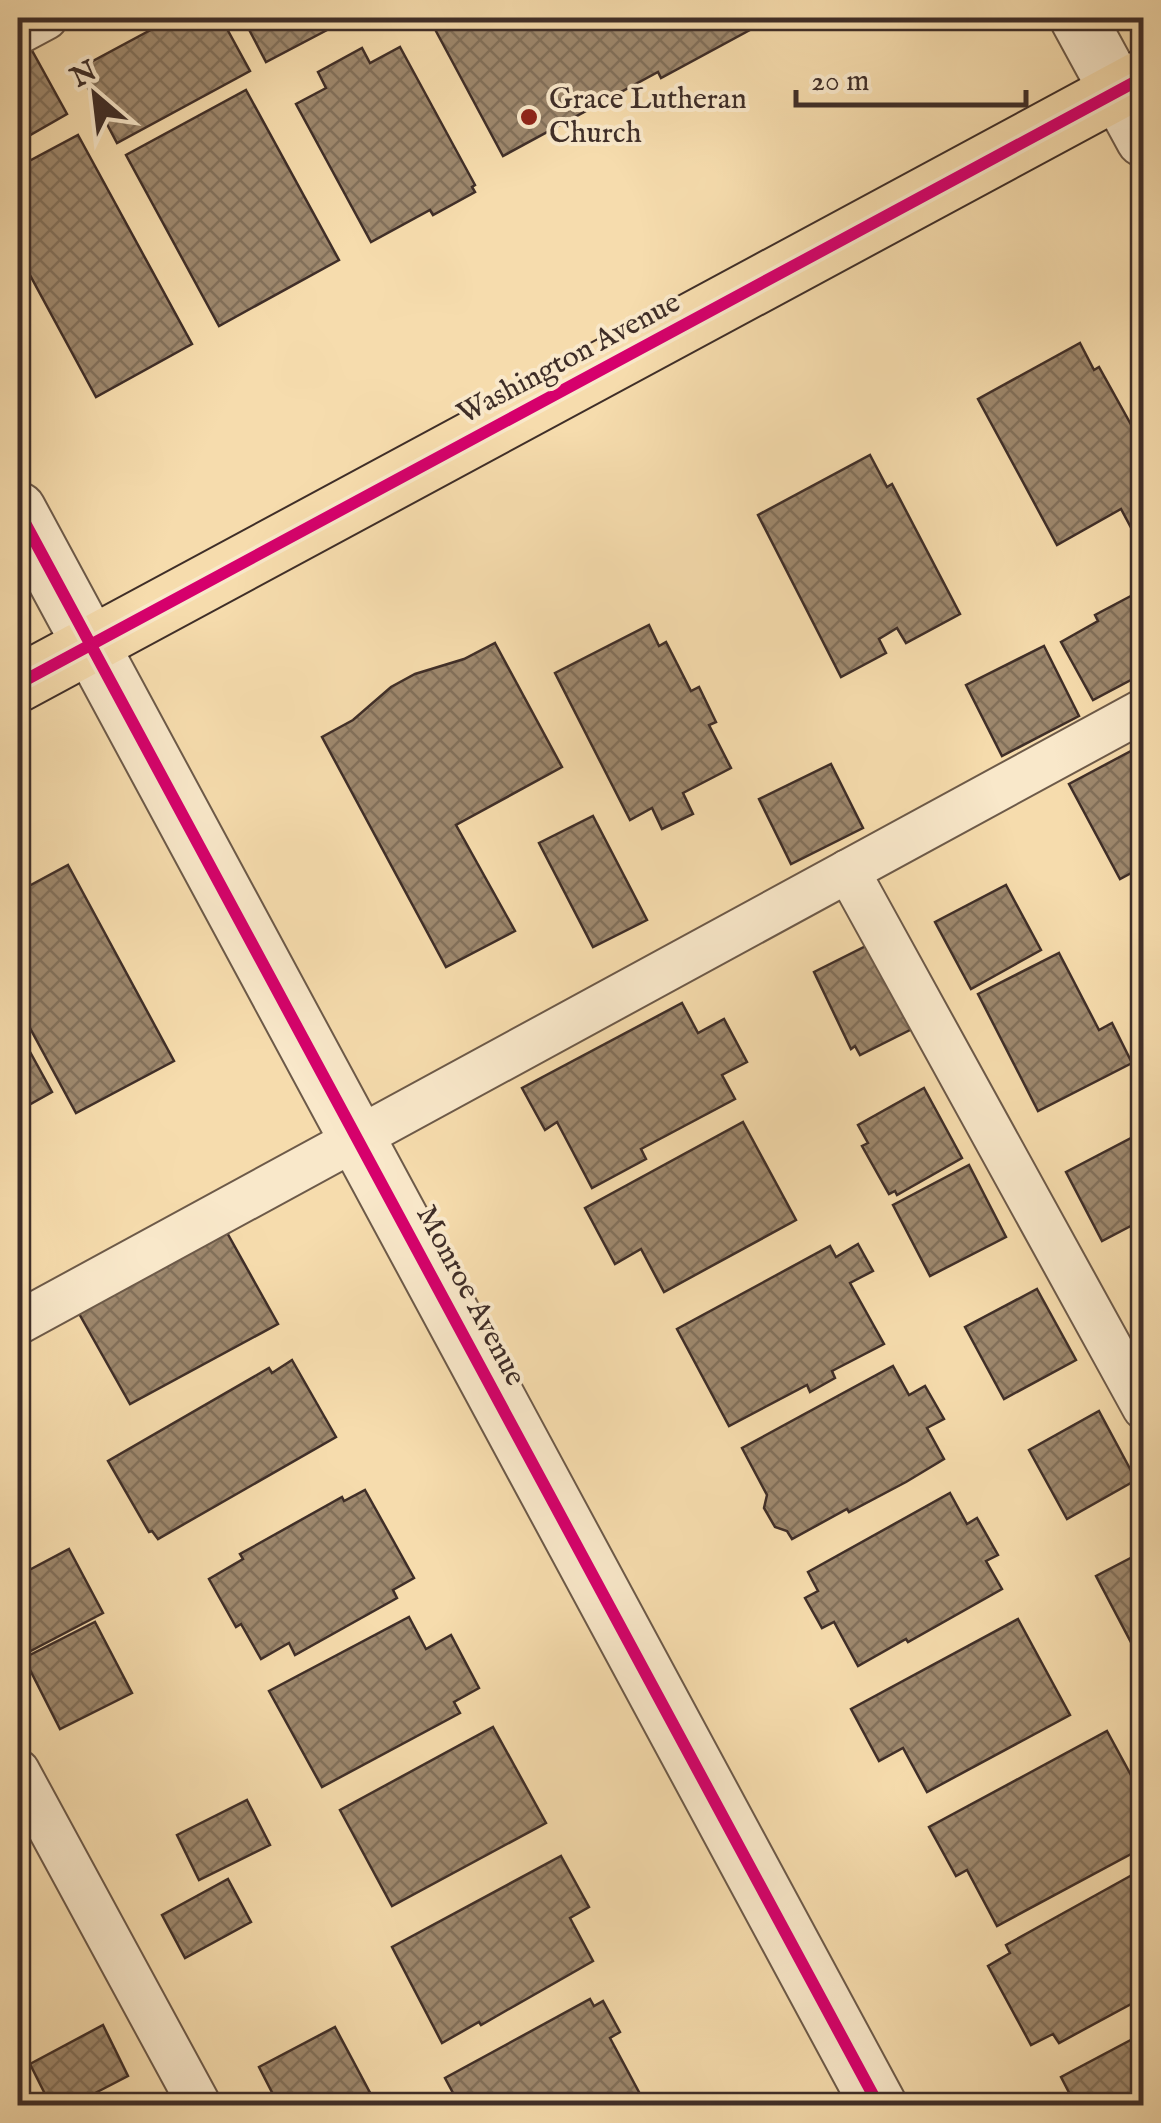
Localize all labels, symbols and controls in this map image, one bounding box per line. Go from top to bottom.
north arrow [45,45,145,145]
scale bar [796,45,1026,107]
text: N [65,54,103,97]
text: 20 m [811,63,870,101]
place label: Grace Lutheran Church [549,81,747,153]
marker: Grace Lutheran Church [518,106,540,128]
street label: Washington Avenue [451,284,687,434]
street label: Monroe Avenue [406,1199,534,1393]

